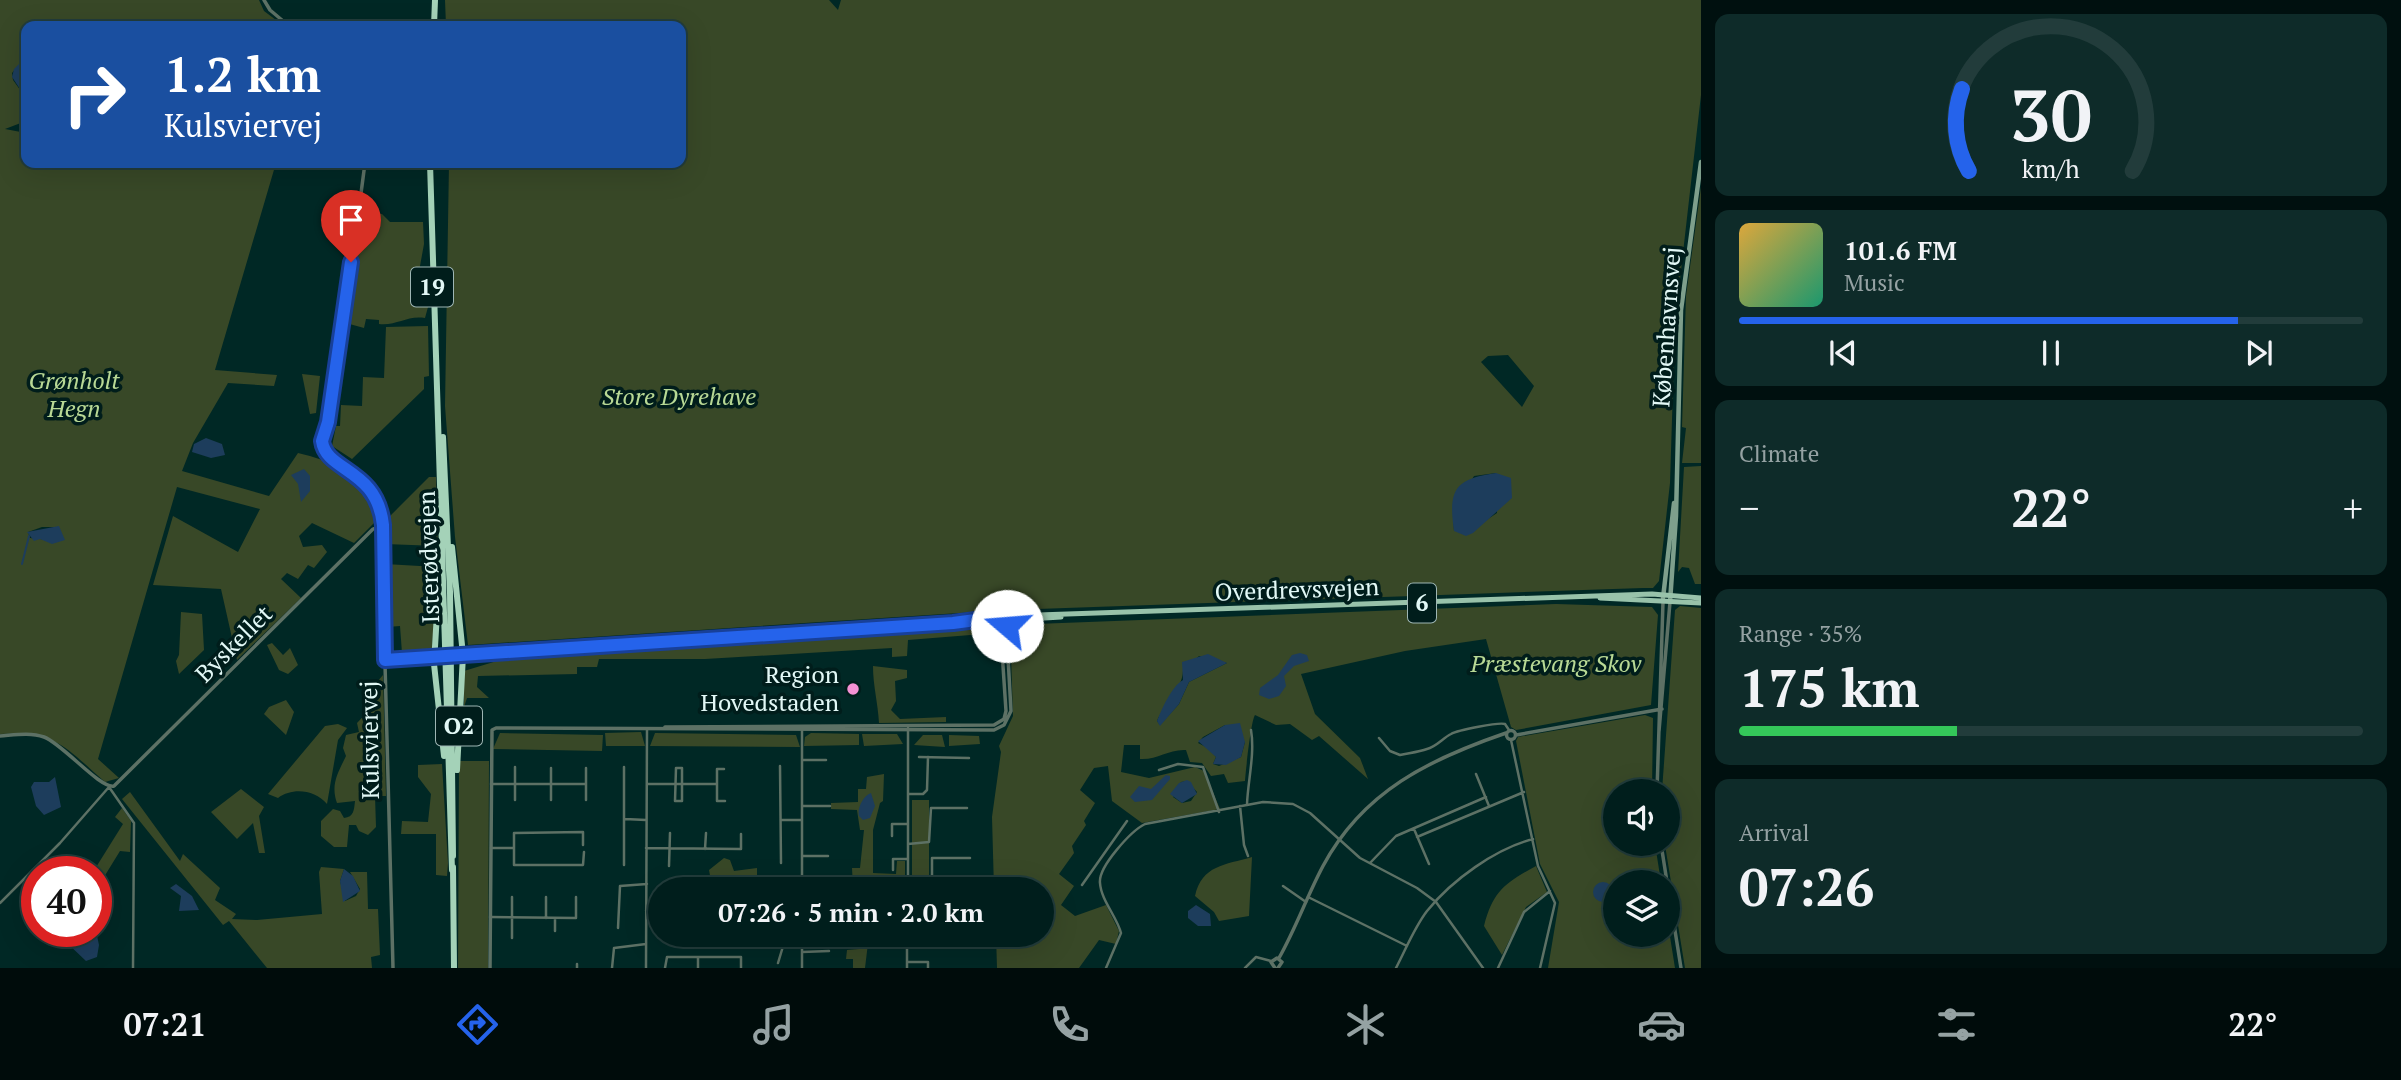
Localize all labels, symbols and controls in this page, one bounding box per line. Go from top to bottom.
text: 1.2 km [164,41,321,106]
icon: right [49,49,140,140]
text: 30 [2010,65,2092,162]
text: Kulsviervej [164,104,322,146]
text: km/h [2022,152,2080,185]
pin [321,190,381,262]
icon: arrive [332,201,370,239]
text: 101.6 FM [1844,233,1957,267]
street label: Københavnsvej [1644,246,1688,408]
text: Music [1844,267,1905,298]
road number: 19 [411,268,453,306]
icon: previous [1824,334,1862,372]
icon: pause [2032,334,2070,372]
icon: next [2240,334,2278,372]
park label: Grønholt Hegn [29,364,120,424]
park label: Store Dyrehave [602,380,756,412]
text: Climate [1739,438,1819,469]
text: 22° [2011,473,2091,542]
text: − [1739,483,1759,533]
text: + [2343,483,2363,533]
street label: Isterødvejen [410,490,446,624]
street label: Overdrevsvejen [1214,570,1380,608]
road number: 6 [1408,583,1436,622]
position arrow [970,589,1044,663]
street label: Byskellet [188,598,279,689]
text: Range · 35% [1739,618,1862,649]
park label: Præstevang Skov [1469,647,1642,679]
text: 175 km [1739,653,1920,722]
place label: Region Hovedstaden [700,658,839,718]
street label: Kulsviervej [352,680,386,800]
marker: Region Hovedstaden [845,681,861,697]
road number: O2 [436,706,482,746]
map controls [1603,779,1680,947]
button: sound [1603,779,1680,856]
text: Arrival [1739,817,1810,848]
text: 07:26 [1739,852,1874,921]
speed limit sign: 40 [21,856,112,947]
button: layers [1603,870,1680,947]
text: 07:26 · 5 min · 2.0 km [718,895,984,929]
icon: directions [453,1000,502,1049]
icon: music [749,1000,798,1049]
icon: phone [1045,1000,1094,1049]
icon: climate [1341,1000,1390,1049]
icon: car [1637,1000,1686,1049]
icon: filters [1932,1000,1981,1049]
text: 07:21 [123,1003,207,1045]
text: 22° [2228,1003,2278,1045]

